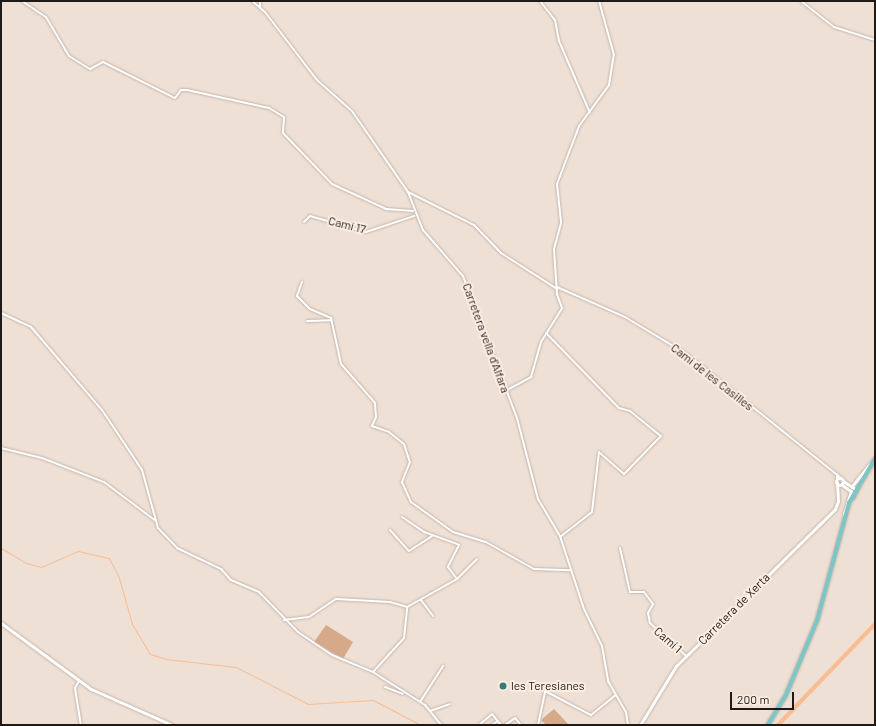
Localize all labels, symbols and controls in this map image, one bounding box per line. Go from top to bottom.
street label: Camí 17 [327,213,367,237]
street label: Carretera vella d'Alfara [459,281,513,395]
street label: Camí de les Casilles [668,340,756,414]
street label: Carretera de Xerta [695,570,773,648]
street label: Camí 1 [651,624,685,656]
place label: les Teresianes [511,679,585,693]
marker: les Teresianes [498,681,508,691]
scale bar [732,684,796,710]
text: 200 m [737,692,769,706]

